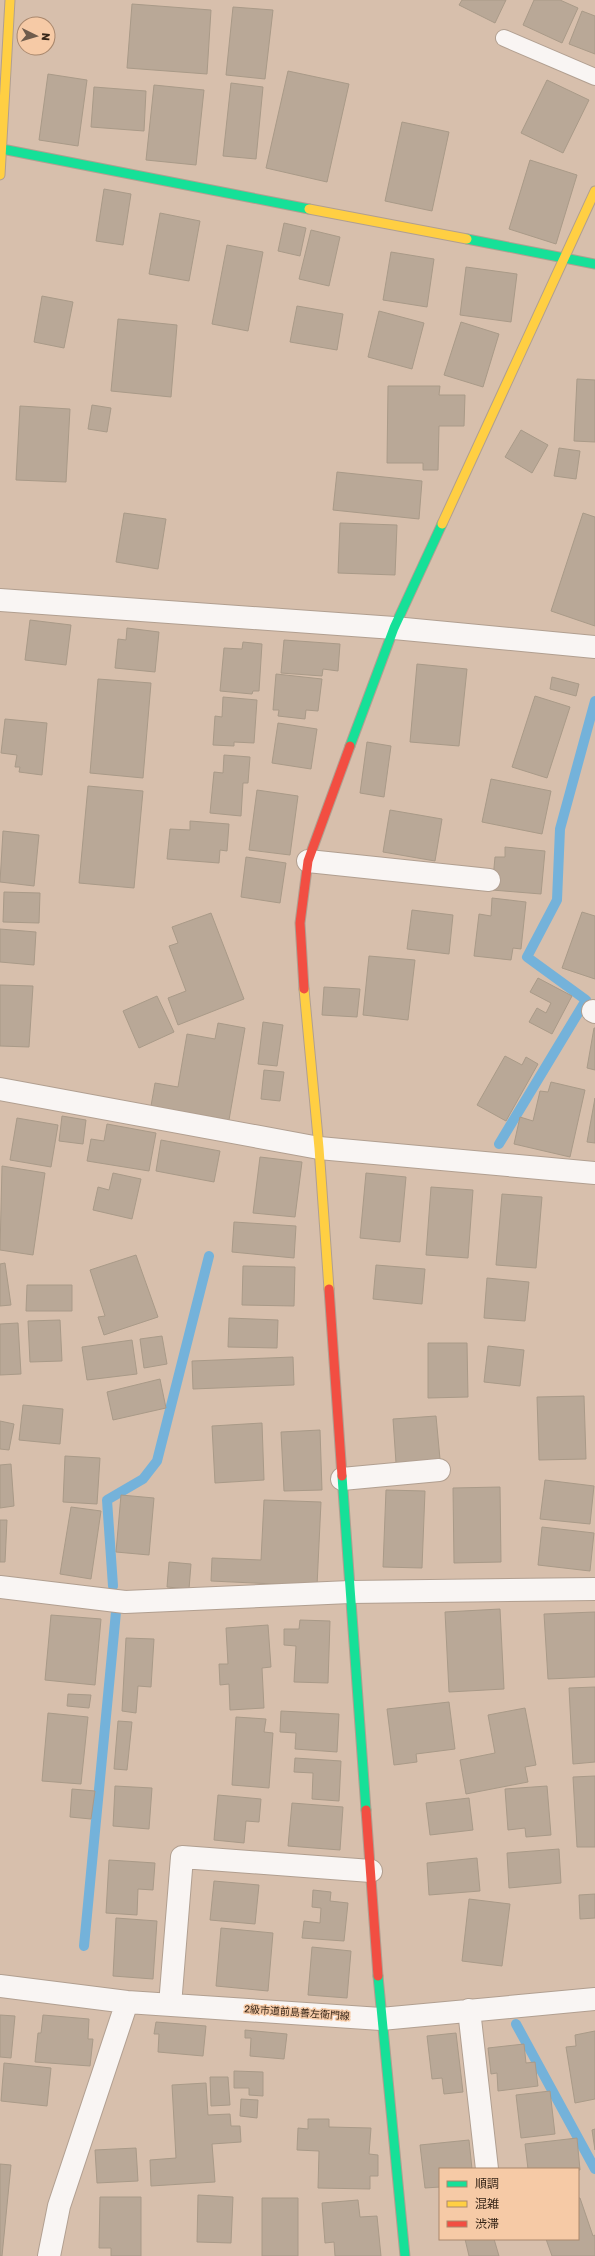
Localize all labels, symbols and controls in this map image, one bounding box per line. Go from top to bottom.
north arrow [16,16,56,56]
text: N [39,32,52,41]
street label: 2級市道前島善左衛門線 [244,2003,350,2023]
legend [439,2168,579,2240]
text: 順調 [475,2177,499,2191]
text: 混雑 [475,2197,499,2211]
text: 渋滞 [475,2217,499,2231]

